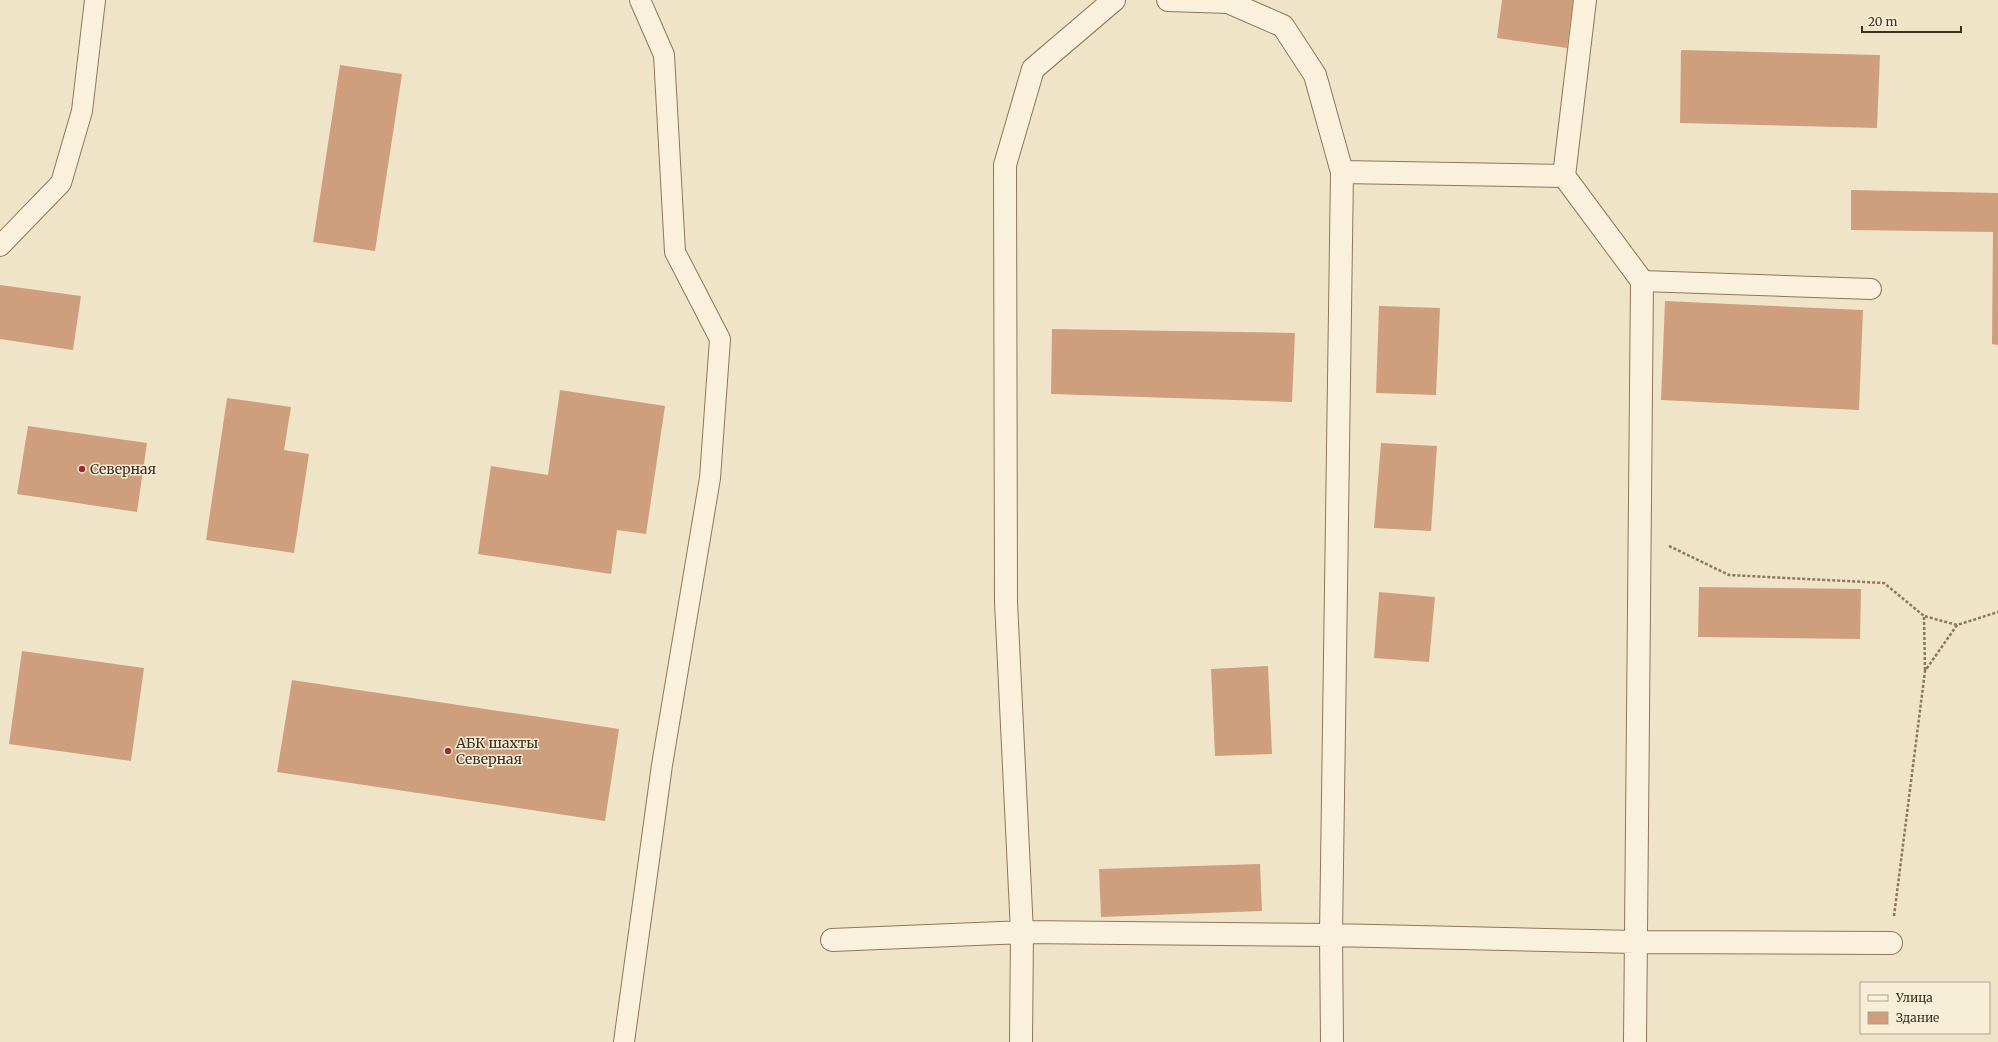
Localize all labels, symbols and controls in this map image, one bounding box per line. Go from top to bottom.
scale bar [1862,8,1961,34]
text: 20 m [1868,14,1897,29]
place label: Северная [90,460,156,478]
marker: Северная [77,464,87,474]
place label: АБК шахты Северная [455,734,538,768]
marker: АБК шахты Северная [443,746,453,756]
legend [1860,982,1990,1034]
text: Улица [1895,990,1933,1005]
text: Здание [1896,1010,1939,1025]

